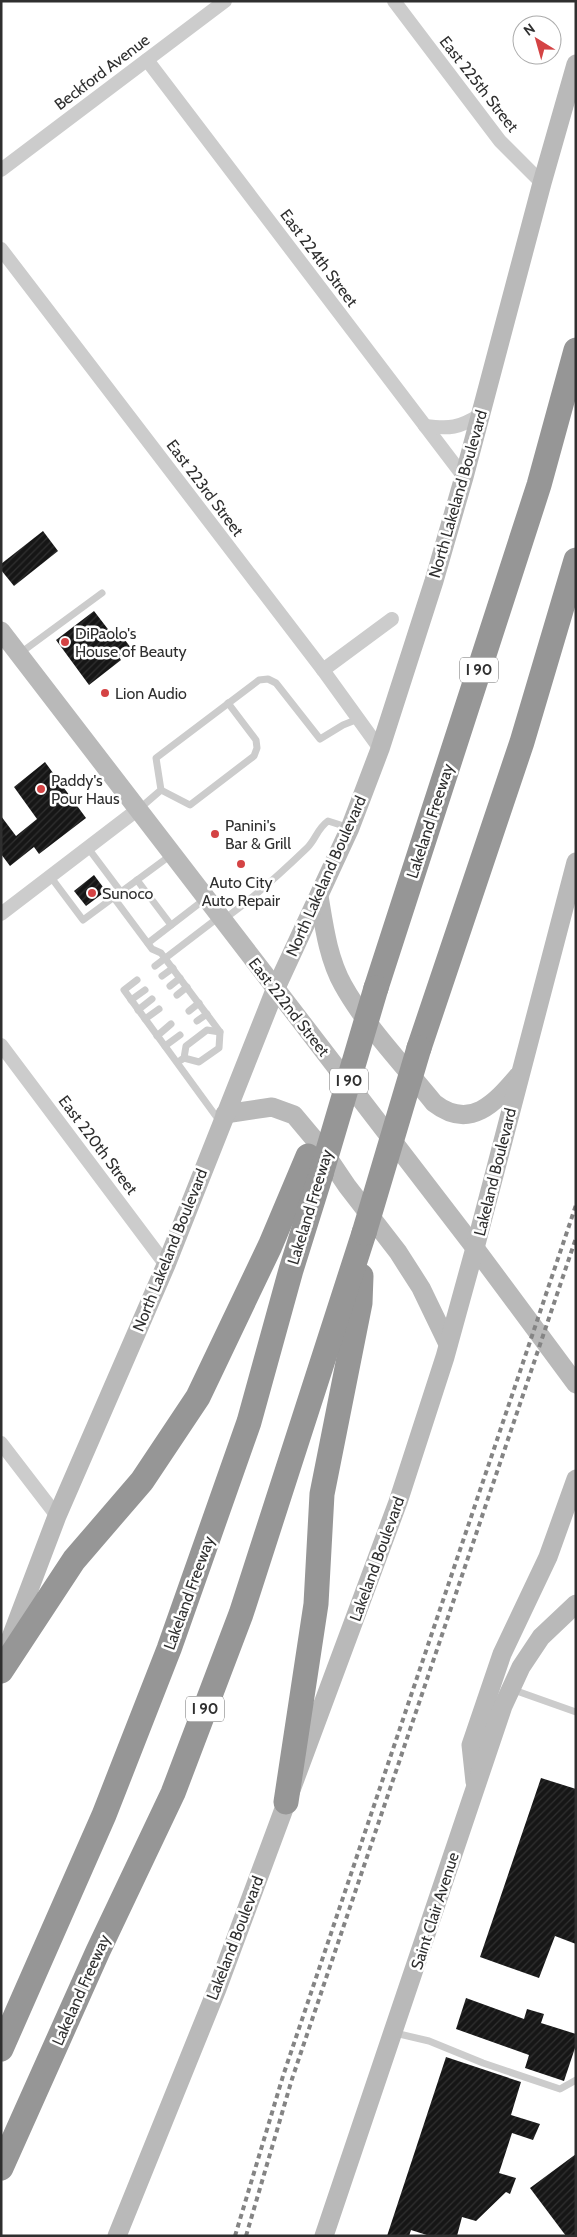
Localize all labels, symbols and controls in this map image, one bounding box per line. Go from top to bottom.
north arrow [512,15,562,65]
text: N [520,19,539,40]
street label: Beckford Avenue [51,30,153,114]
street label: East 225th Street [436,32,523,136]
street label: East 224th Street [276,206,362,311]
street label: North Lakeland Boulevard [425,408,491,580]
street label: East 223rd Street [162,436,248,541]
place label: DiPaolo's House of Beauty [75,624,187,661]
marker: DiPaolo's House of Beauty [59,636,71,648]
road number: I 90 [460,658,498,682]
place label: Lion Audio [115,684,187,703]
marker: Lion Audio [99,687,111,699]
street label: Lakeland Freeway [403,761,457,881]
place label: Paddy's Pour Haus [51,771,120,808]
marker: Paddy's Pour Haus [35,783,47,795]
street label: North Lakeland Boulevard [282,793,370,959]
place label: Panini's Bar & Grill [225,816,291,853]
marker: Panini's Bar & Grill [209,828,221,840]
marker: Auto City Auto Repair [235,858,247,870]
place label: Auto City Auto Repair [202,873,281,910]
place label: Sunoco [102,884,154,903]
marker: Sunoco [86,887,98,899]
street label: East 222nd Street [245,954,334,1061]
road number: I 90 [330,1068,368,1094]
street label: East 220th Street [55,1092,142,1199]
street label: Lakeland Boulevard [470,1106,520,1238]
street label: Lakeland Freeway [283,1147,337,1267]
street label: North Lakeland Boulevard [129,1166,211,1334]
street label: Lakeland Boulevard [346,1494,408,1624]
street label: Lakeland Freeway [160,1534,218,1652]
road number: I 90 [186,1696,224,1722]
street label: Saint Clair Avenue [407,1850,463,1972]
street label: Lakeland Boulevard [203,1873,267,2003]
street label: Lakeland Freeway [48,1932,114,2048]

